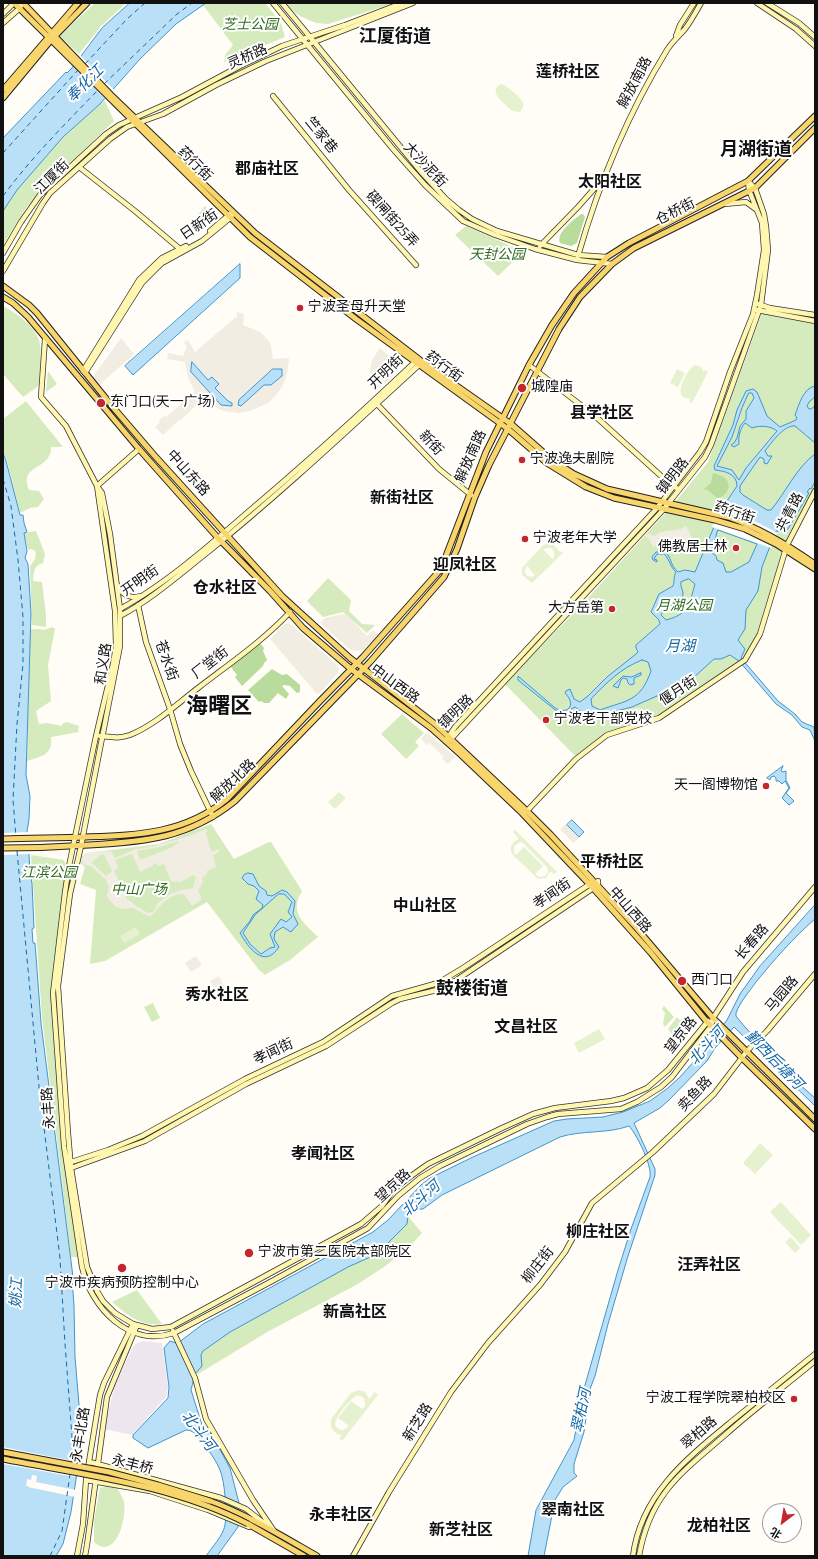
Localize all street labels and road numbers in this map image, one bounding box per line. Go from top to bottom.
street label: 灵桥路 [225,42,271,74]
street label: 解放南路 [615,54,657,112]
street label: 竺家巷 [300,114,340,158]
street label: 大沙泥街 [399,140,449,192]
street label: 药行街 [173,144,215,186]
street label: 江厦街 [32,157,74,199]
street label: 碶闸街25弄 [361,188,421,252]
street label: 仓桥街 [653,196,699,230]
street label: 日新街 [178,207,222,245]
street label: 药行街 [421,349,465,387]
street label: 开明街 [366,352,408,394]
street label: 新街 [414,428,446,460]
street label: 解放南路 [453,428,491,486]
street label: 中山东路 [162,448,212,500]
street label: 镇明路 [654,455,694,499]
street label: 共青路 [774,491,808,535]
street label: 药行街 [711,500,757,528]
street label: 开明街 [119,563,163,601]
street label: 苍水街 [150,638,180,684]
street label: 和义路 [93,642,117,686]
street label: 厂堂街 [189,644,233,684]
street label: 中山西路 [366,662,422,708]
street label: 偃月街 [657,674,701,710]
street label: 镇明路 [436,692,478,734]
street label: 解放北路 [208,757,260,807]
street label: 孝闻街 [531,876,575,914]
street label: 中山西路 [604,884,654,938]
street label: 长春路 [733,922,773,964]
street label: 马园路 [763,974,803,1016]
street label: 望京路 [662,1014,702,1058]
street label: 孝闻街 [251,1037,297,1069]
street label: 卖鱼路 [675,1074,717,1116]
street label: 永丰路 [40,1086,60,1130]
street label: 望京路 [373,1167,415,1207]
street label: 柳庄街 [519,1244,559,1288]
street label: 新芝路 [401,1401,437,1445]
street label: 永丰北路 [69,1406,95,1464]
street label: 翠柏路 [679,1414,721,1454]
street label: 永丰桥 [110,1453,154,1479]

